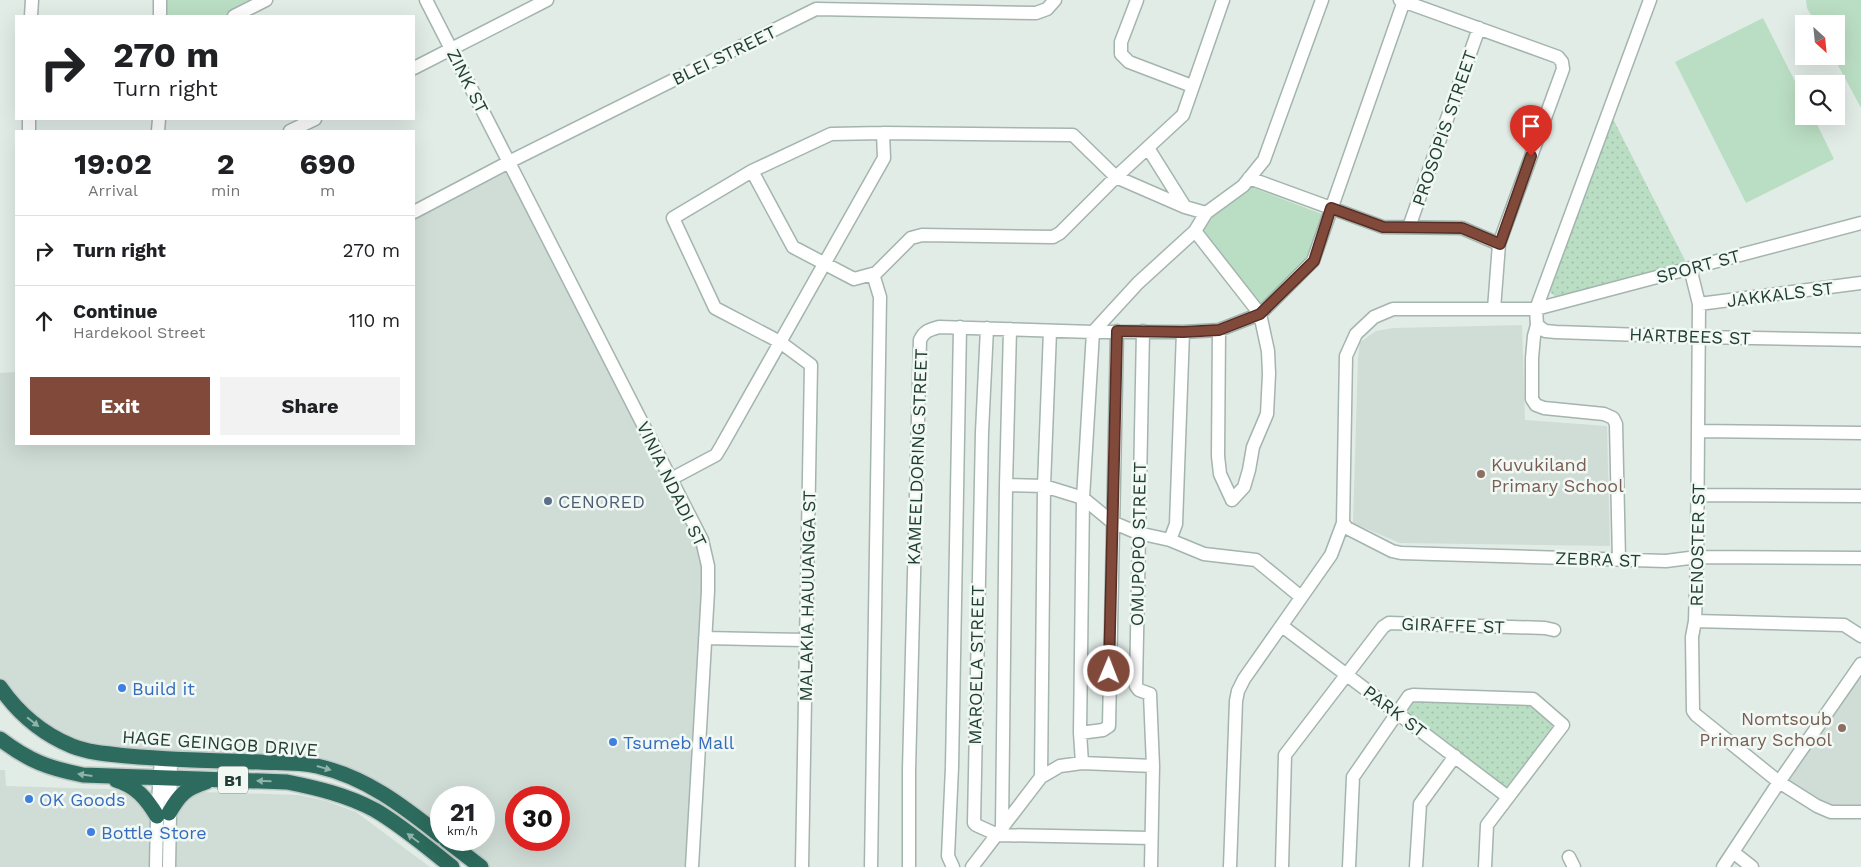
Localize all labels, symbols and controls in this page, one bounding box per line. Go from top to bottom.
north arrow [1795,15,1845,65]
map controls [1795,15,1845,125]
street label: BLEI STREET [669,21,780,89]
text: 270 m [113,34,219,76]
icon: right [30,35,95,100]
street label: ZINK ST [443,45,493,117]
street label: PROSOPIS STREET [1408,47,1480,208]
button: search [1795,75,1845,125]
text: Turn right [113,76,218,101]
pin [1510,105,1552,156]
icon: arrive [1517,112,1545,140]
text: 19:02 [74,146,152,181]
text: 2 [217,146,235,181]
text: 690 [300,146,356,181]
text: Arrival [88,181,138,200]
text: min [211,181,240,200]
text: m [320,181,335,200]
icon: right [30,237,58,265]
text: Turn right [73,239,166,262]
text: 270 m [343,239,400,262]
street label: SPORT ST [1654,245,1742,287]
street label: JAKKALS ST [1725,277,1835,311]
text: Continue [73,300,157,323]
icon: ahead [30,307,58,335]
text: 110 m [349,309,400,332]
text: Hardekool Street [73,323,205,342]
street label: HARTBEES ST [1629,323,1751,349]
street label: KAMEELDORING STREET [903,348,931,566]
button: Exit [30,377,210,435]
button: Share [220,377,400,435]
street label: VINIA NDADI ST [633,418,711,550]
place label: Kuvukiland Primary School [1491,454,1624,496]
street label: OMUPOPO STREET [1126,462,1150,626]
marker: Kuvukiland Primary School [1475,468,1487,480]
street label: RENOSTER ST [1685,483,1709,607]
street label: MALAKIA HAUUANGA ST [795,490,819,702]
place label: CENORED [558,491,645,512]
marker: CENORED [542,495,554,507]
street label: ZEBRA ST [1555,547,1641,571]
street label: MAROELA STREET [964,585,988,745]
street label: GIRAFFE ST [1401,613,1505,637]
position arrow [1082,644,1134,696]
place label: Build it [132,678,195,699]
street label: PARK ST [1359,680,1431,742]
marker: Build it [116,682,128,694]
place label: Nomtsoub Primary School [1699,708,1832,750]
one-way arrow [26,717,39,728]
marker: Nomtsoub Primary School [1836,722,1848,734]
street label: HAGE GEINGOB DRIVE [121,726,319,760]
place label: Tsumeb Mall [623,732,735,753]
marker: Tsumeb Mall [607,736,619,748]
one-way arrow [316,765,331,773]
road number: B1 [218,766,248,794]
one-way arrow [76,771,92,779]
one-way arrow [256,777,272,785]
speed limit sign: 30 [505,786,570,851]
place label: OK Goods [39,789,126,810]
marker: OK Goods [23,793,35,805]
text: 21 [450,798,475,827]
place label: Bottle Store [101,822,207,843]
text: km/h [447,824,478,838]
marker: Bottle Store [85,826,97,838]
one-way arrow [407,832,420,843]

